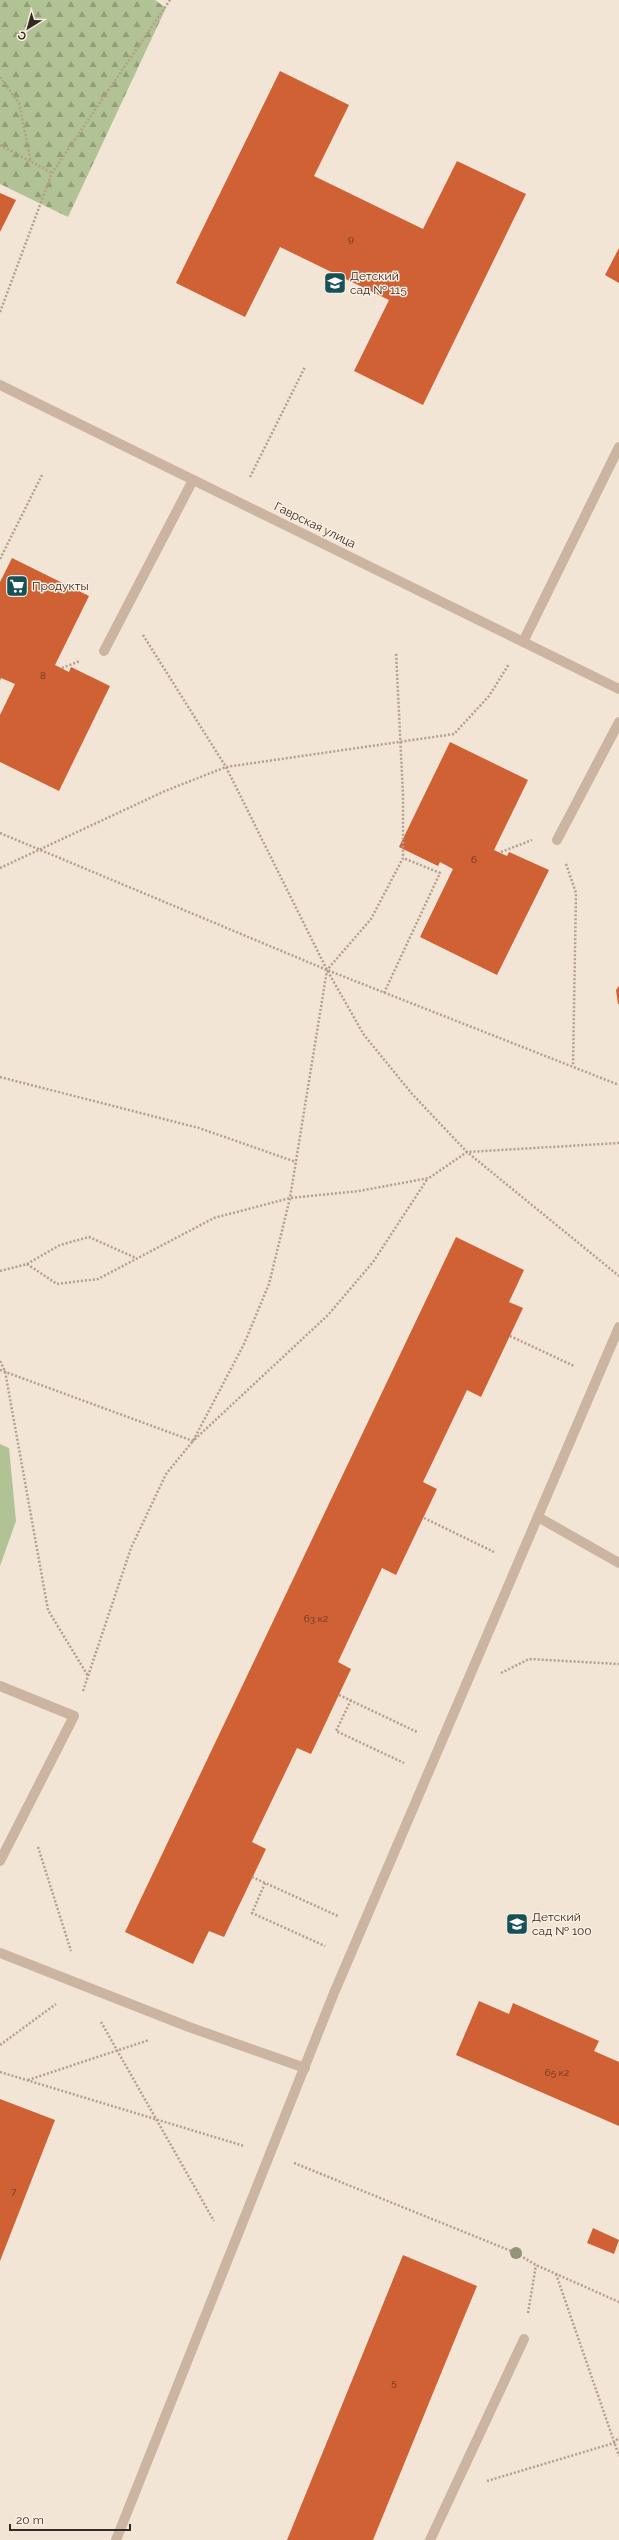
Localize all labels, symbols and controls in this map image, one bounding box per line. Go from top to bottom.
north arrow [8,8,48,48]
text: С [15,28,29,43]
house number: 9 [348,233,354,244]
place label: Детский сад № 115 [350,269,407,297]
school or university icon: Детский сад № 115 [322,270,348,296]
street label: Гаврская улица [272,499,358,551]
supermarket icon: Продукты [4,573,30,599]
place label: Продукты [32,579,89,593]
house number: 8 [40,670,46,681]
house number: 6 [471,854,477,865]
house number: 63 к2 [304,1613,328,1624]
place label: Детский сад № 100 [532,1910,592,1938]
school or university icon: Детский сад № 100 [504,1911,530,1937]
house number: 65 к2 [545,2067,569,2078]
house number: 7 [11,2186,17,2197]
house number: 5 [391,2377,397,2388]
scale bar [10,2506,130,2532]
text: 20 m [16,2513,44,2527]

